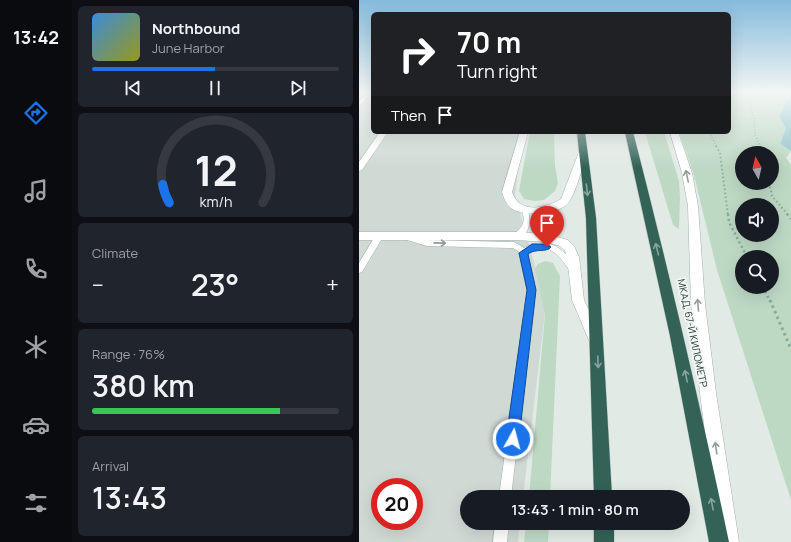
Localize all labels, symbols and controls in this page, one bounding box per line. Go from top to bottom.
text: Northbound [152,18,240,39]
text: 70 m [457,23,521,61]
text: 13:42 [13,25,59,49]
icon: right [391,28,443,80]
text: June Harbor [152,39,225,57]
text: Turn right [457,59,538,83]
icon: previous [122,77,144,99]
icon: pause [204,77,226,99]
icon: next [287,77,309,99]
icon: directions [22,99,50,127]
icon: arrive [434,104,456,126]
text: Then [391,105,426,126]
text: 12 [194,141,237,197]
north arrow [735,146,779,190]
map controls [735,146,779,294]
one-way arrow [683,170,691,183]
icon: music [22,177,50,205]
one-way arrow [583,184,591,197]
text: km/h [199,191,232,210]
button: sound [735,198,779,242]
pin [530,206,564,247]
icon: arrive [536,212,558,234]
one-way arrow [433,240,446,247]
one-way arrow [653,243,661,256]
text: Climate [92,244,138,262]
button: search [735,250,779,294]
icon: phone [22,255,50,283]
text: 23° [191,264,239,305]
text: − [92,270,104,300]
text: + [326,270,339,300]
street label: МКАД, 67-Й КИЛОМЕТР [675,278,711,388]
one-way arrow [694,299,702,312]
icon: climate [22,333,50,361]
text: Range · 76% [92,345,165,363]
one-way arrow [594,355,602,368]
text: 380 km [92,365,195,406]
one-way arrow [681,370,689,383]
icon: car [22,411,50,439]
position arrow [492,418,534,460]
one-way arrow [712,442,720,455]
text: Arrival [92,457,129,475]
text: 13:43 [92,477,167,518]
speed limit sign: 20 [371,478,423,530]
icon: filters [22,489,50,517]
one-way arrow [707,498,715,511]
text: 13:43 · 1 min · 80 m [511,499,639,520]

